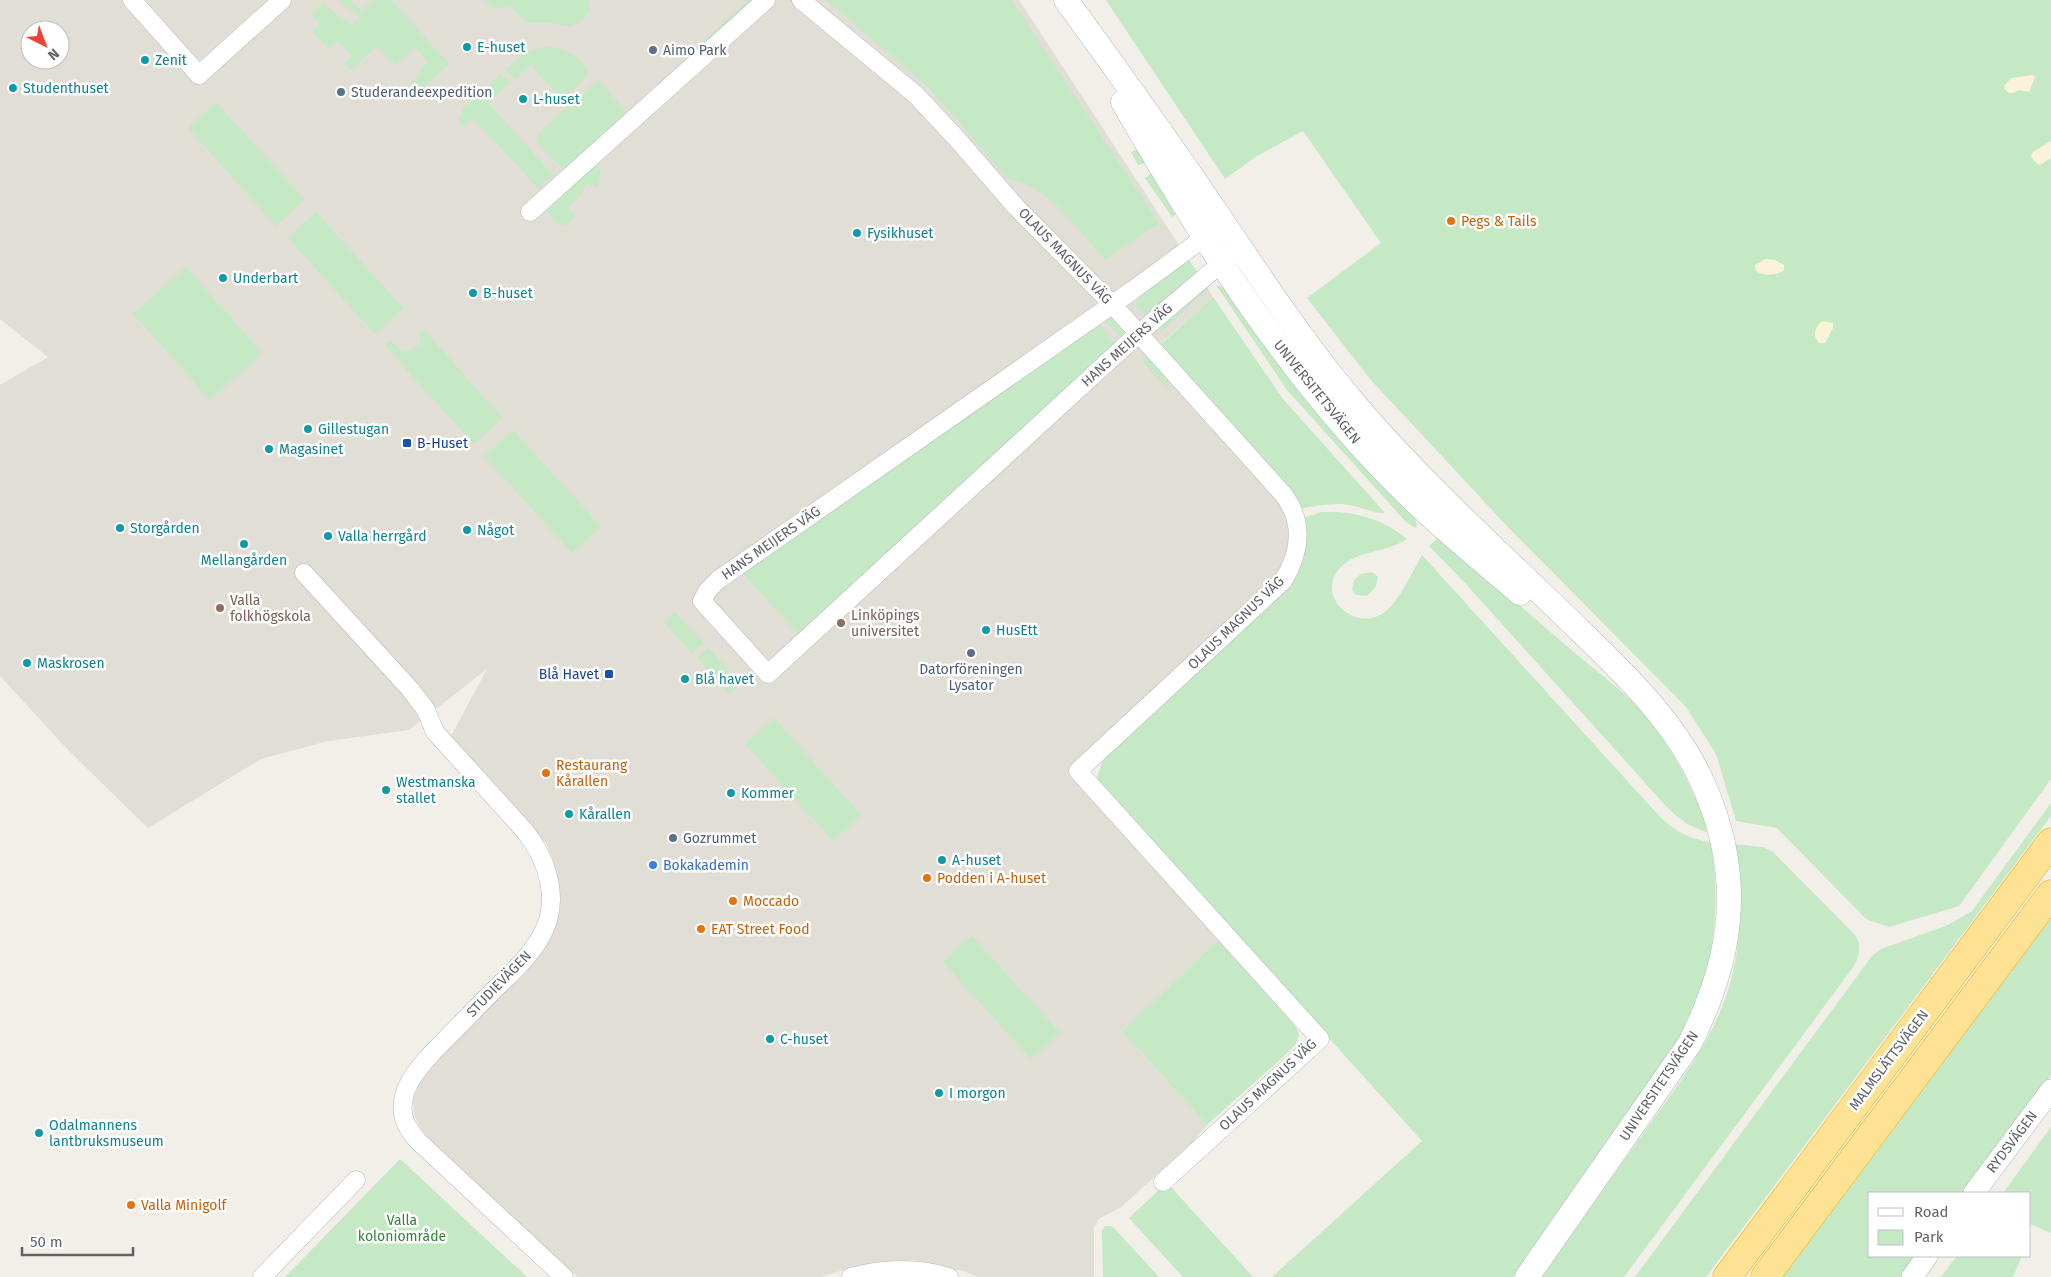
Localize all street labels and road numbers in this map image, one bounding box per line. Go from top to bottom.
street label: OLAUS MAGNUS VÄG [1015,204,1115,308]
street label: HANS MEIJERS VÄG [1078,300,1176,390]
street label: UNIVERSITETSVÄGEN [1270,337,1364,447]
street label: HANS MEIJERS VÄG [718,503,824,583]
street label: OLAUS MAGNUS VÄG [1184,573,1288,673]
street label: STUDIEVÄGEN [463,947,535,1021]
street label: MALMSLÄTTSVÄGEN [1846,1006,1932,1114]
street label: UNIVERSITETSVÄGEN [1616,1028,1702,1144]
street label: OLAUS MAGNUS VÄG [1216,1035,1320,1135]
street label: RYDSVÄGEN [1983,1108,2041,1176]

